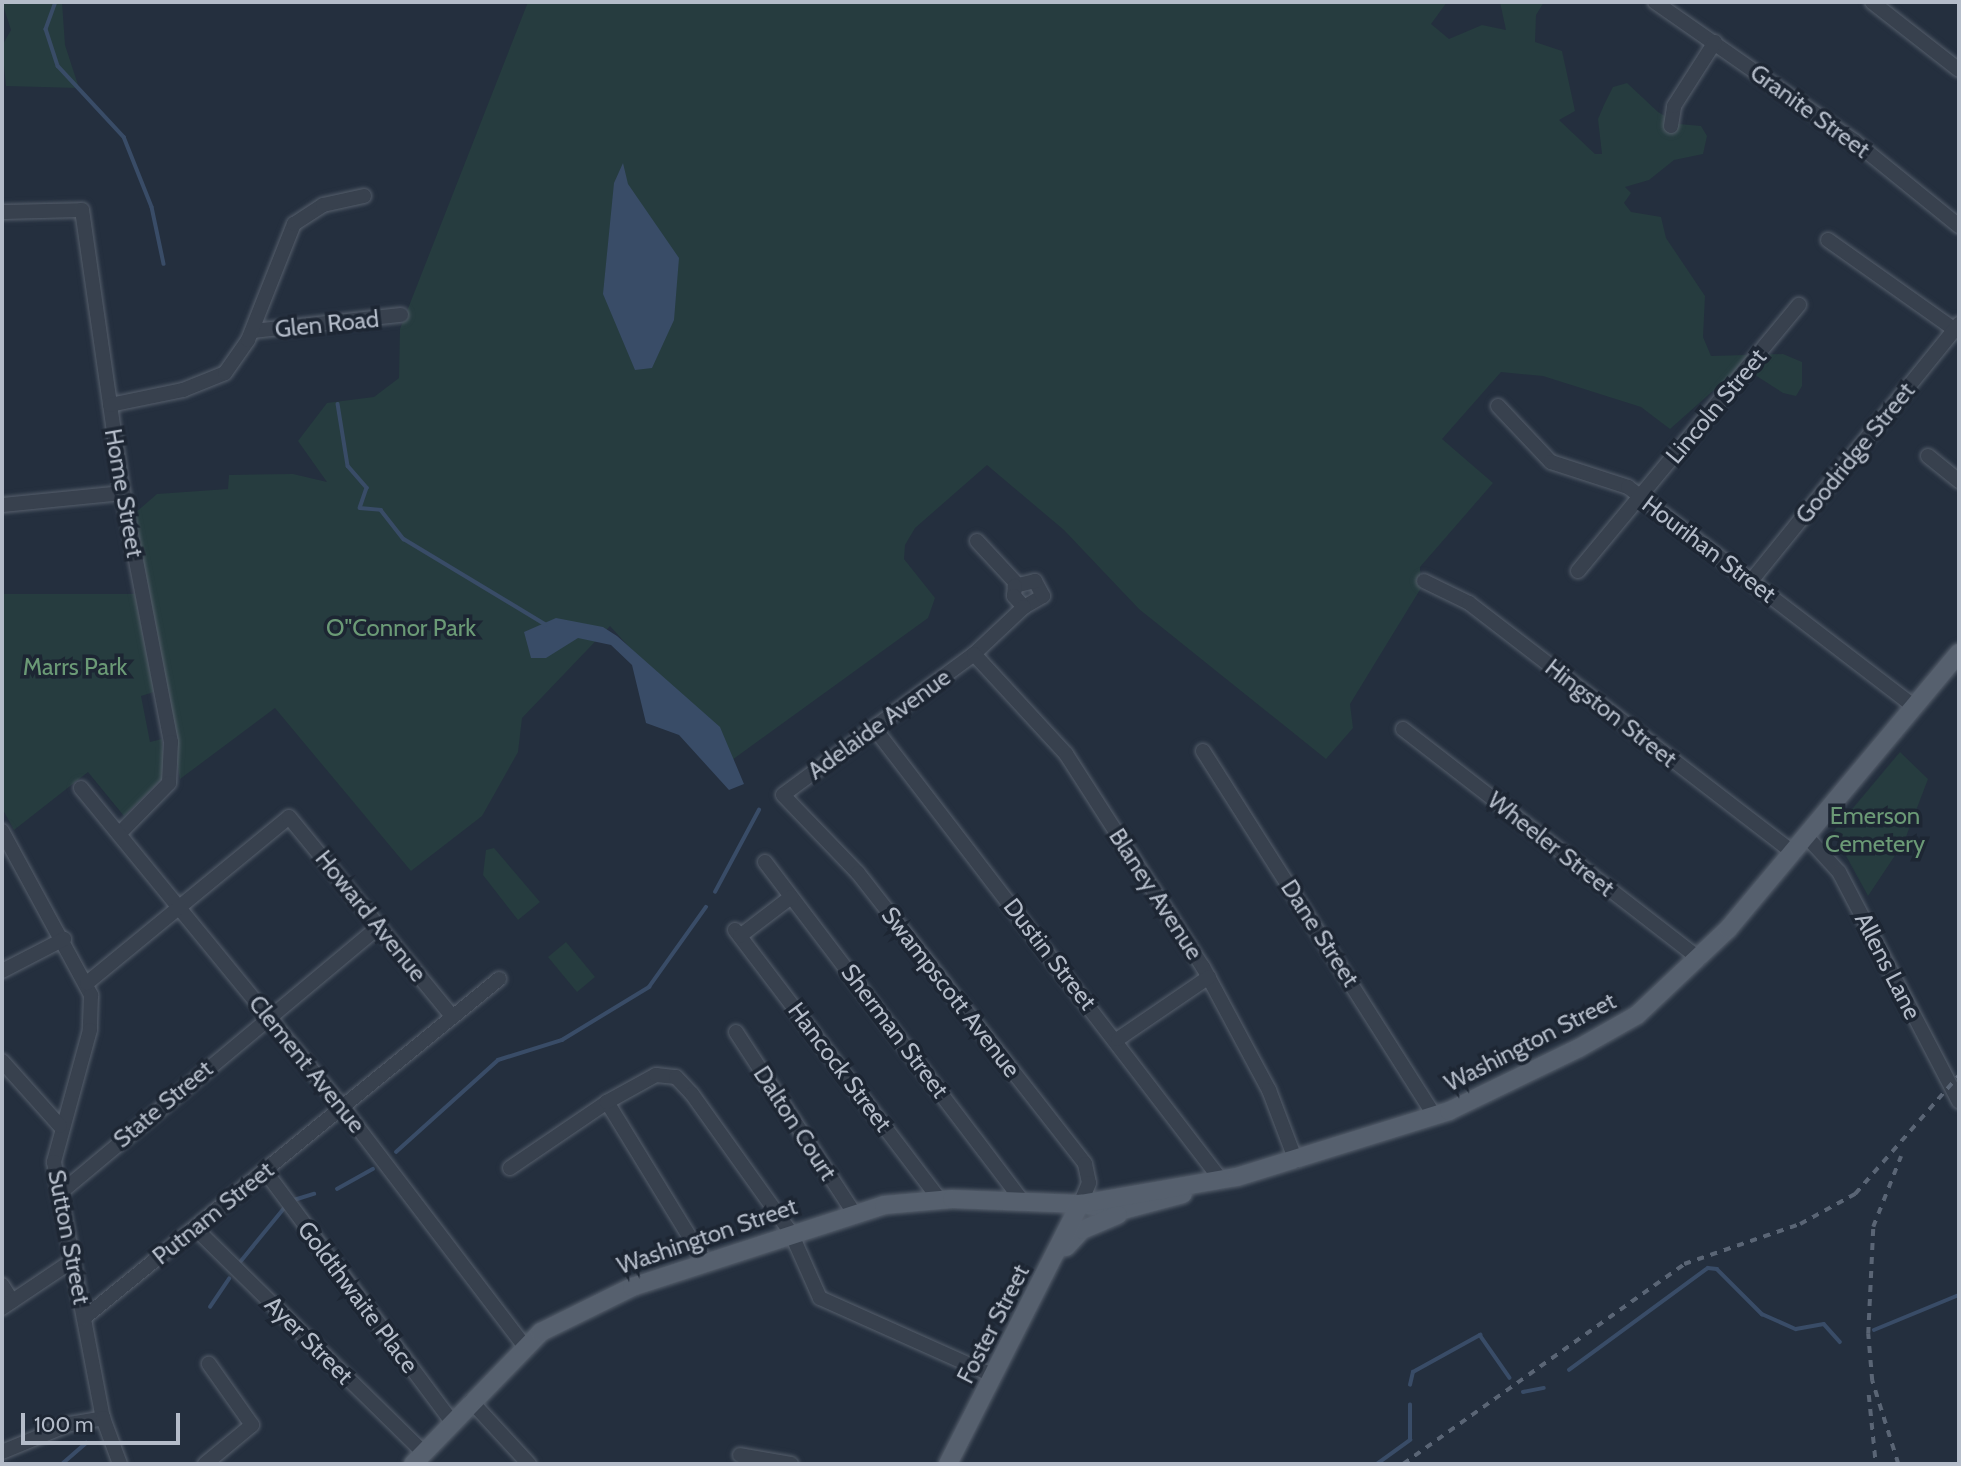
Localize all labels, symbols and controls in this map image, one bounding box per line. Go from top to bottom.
street label: Granite Street [1745,58,1875,164]
street label: Glen Road [273,304,381,344]
street label: Lincoln Street [1660,343,1772,469]
street label: Goodridge Street [1789,377,1921,529]
street label: Home Street [99,426,149,560]
street label: Hourihan Street [1636,489,1782,609]
park label: O"Connor Park [326,614,476,642]
park label: Marrs Park [23,653,127,681]
street label: Hingston Street [1540,653,1682,773]
street label: Adelaide Avenue [802,663,956,785]
street label: Wheeler Street [1482,786,1620,902]
park label: Emerson Cemetery [1825,802,1925,858]
street label: Blaney Avenue [1103,823,1209,965]
street label: Howard Avenue [309,845,433,987]
street label: Dane Street [1275,874,1365,992]
street label: Dustin Street [998,893,1102,1015]
street label: Swampscott Avenue [876,901,1026,1083]
street label: Allens Lane [1849,908,1927,1024]
street label: Sherman Street [835,959,955,1103]
street label: Washington Street [1440,986,1620,1098]
street label: Clement Avenue [243,989,371,1139]
street label: Hancock Street [782,997,898,1137]
street label: State Street [108,1054,218,1154]
street label: Dalton Court [747,1061,843,1185]
street label: Putnam Street [147,1155,279,1271]
street label: Sutton Street [42,1167,96,1307]
street label: Washington Street [613,1192,801,1280]
street label: Goldthwaite Place [292,1216,424,1378]
street label: Foster Street [951,1260,1035,1388]
street label: Ayer Street [259,1290,359,1390]
scale bar [24,1400,184,1444]
text: 100 m [34,1412,93,1437]

